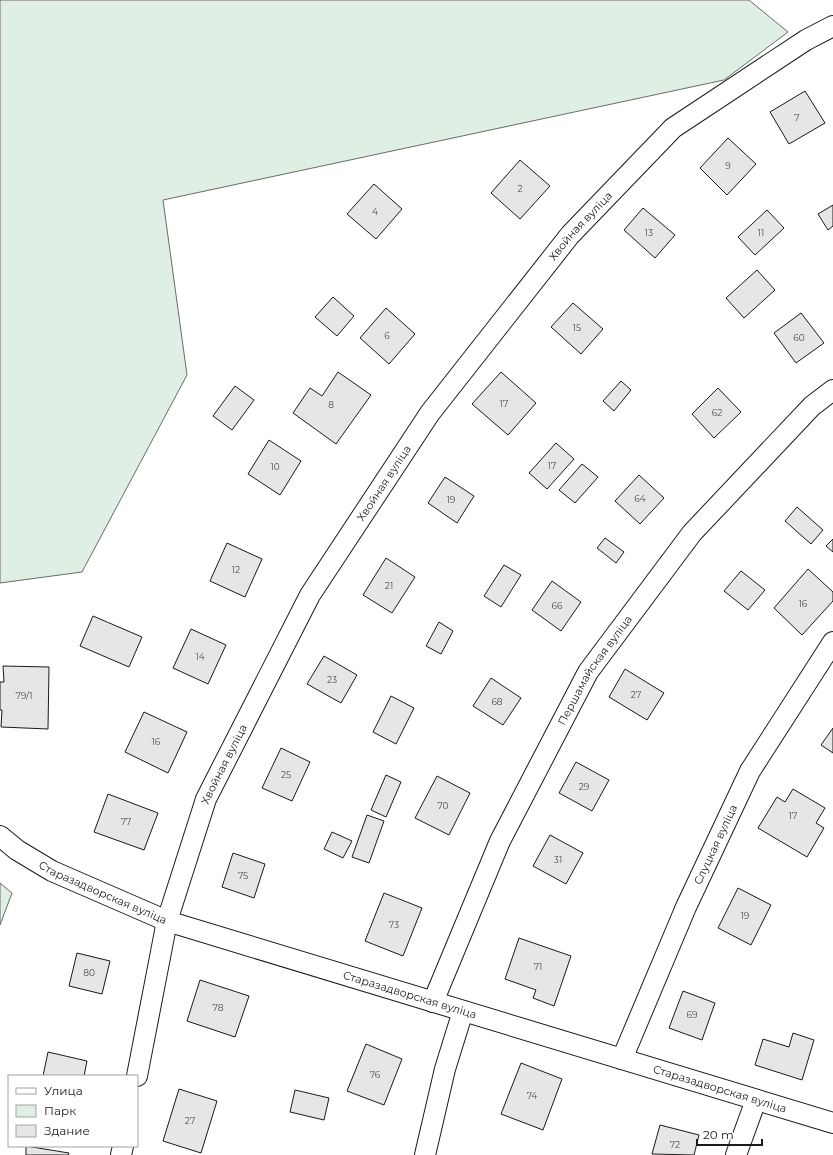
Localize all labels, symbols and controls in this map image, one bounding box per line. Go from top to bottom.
house number: 7 [794,112,800,123]
house number: 9 [725,160,731,171]
house number: 2 [517,183,523,194]
street label: Хвойная вуліца [546,189,615,263]
house number: 4 [372,206,378,217]
house number: 13 [645,227,653,238]
house number: 11 [758,227,764,238]
house number: 15 [573,322,581,333]
house number: 6 [384,330,390,341]
house number: 60 [793,332,805,343]
house number: 17 [500,398,508,409]
house number: 8 [328,399,334,410]
house number: 62 [712,407,722,418]
street label: Хвойная вуліца [354,442,414,524]
house number: 17 [548,460,556,471]
house number: 10 [270,461,280,472]
house number: 64 [634,493,646,504]
house number: 19 [447,494,456,505]
house number: 12 [232,564,240,575]
house number: 21 [385,580,393,591]
house number: 16 [799,598,808,609]
house number: 66 [552,600,563,611]
street label: Першамайская вуліца [555,613,635,727]
house number: 14 [195,651,205,662]
house number: 23 [327,674,337,685]
house number: 27 [631,689,641,700]
house number: 79/1 [15,690,33,701]
house number: 68 [491,696,503,707]
street label: Хвойная вуліца [198,722,250,806]
house number: 16 [152,736,161,747]
house number: 25 [281,769,291,780]
house number: 29 [579,781,590,792]
house number: 70 [437,800,449,811]
street label: Слуцкая вуліца [691,802,740,887]
house number: 17 [789,810,797,821]
house number: 77 [121,816,131,827]
house number: 31 [554,854,562,865]
street label: Старазадворская вуліца [36,858,169,927]
house number: 75 [238,870,248,881]
house number: 19 [741,910,750,921]
house number: 73 [389,919,399,930]
house number: 71 [534,961,542,972]
house number: 80 [83,967,95,978]
street label: Старазадворская вуліца [341,968,478,1022]
house number: 78 [213,1002,224,1013]
house number: 69 [687,1009,698,1020]
street label: Старазадворская вуліца [651,1062,788,1116]
house number: 76 [370,1069,381,1080]
legend [8,1075,138,1147]
text: Улица [44,1083,83,1098]
house number: 74 [527,1090,537,1101]
text: Парк [44,1103,76,1118]
house number: 27 [185,1115,195,1126]
scale bar [697,1121,762,1147]
text: Здание [44,1123,90,1138]
text: 20 m [703,1127,734,1142]
house number: 72 [670,1139,680,1150]

